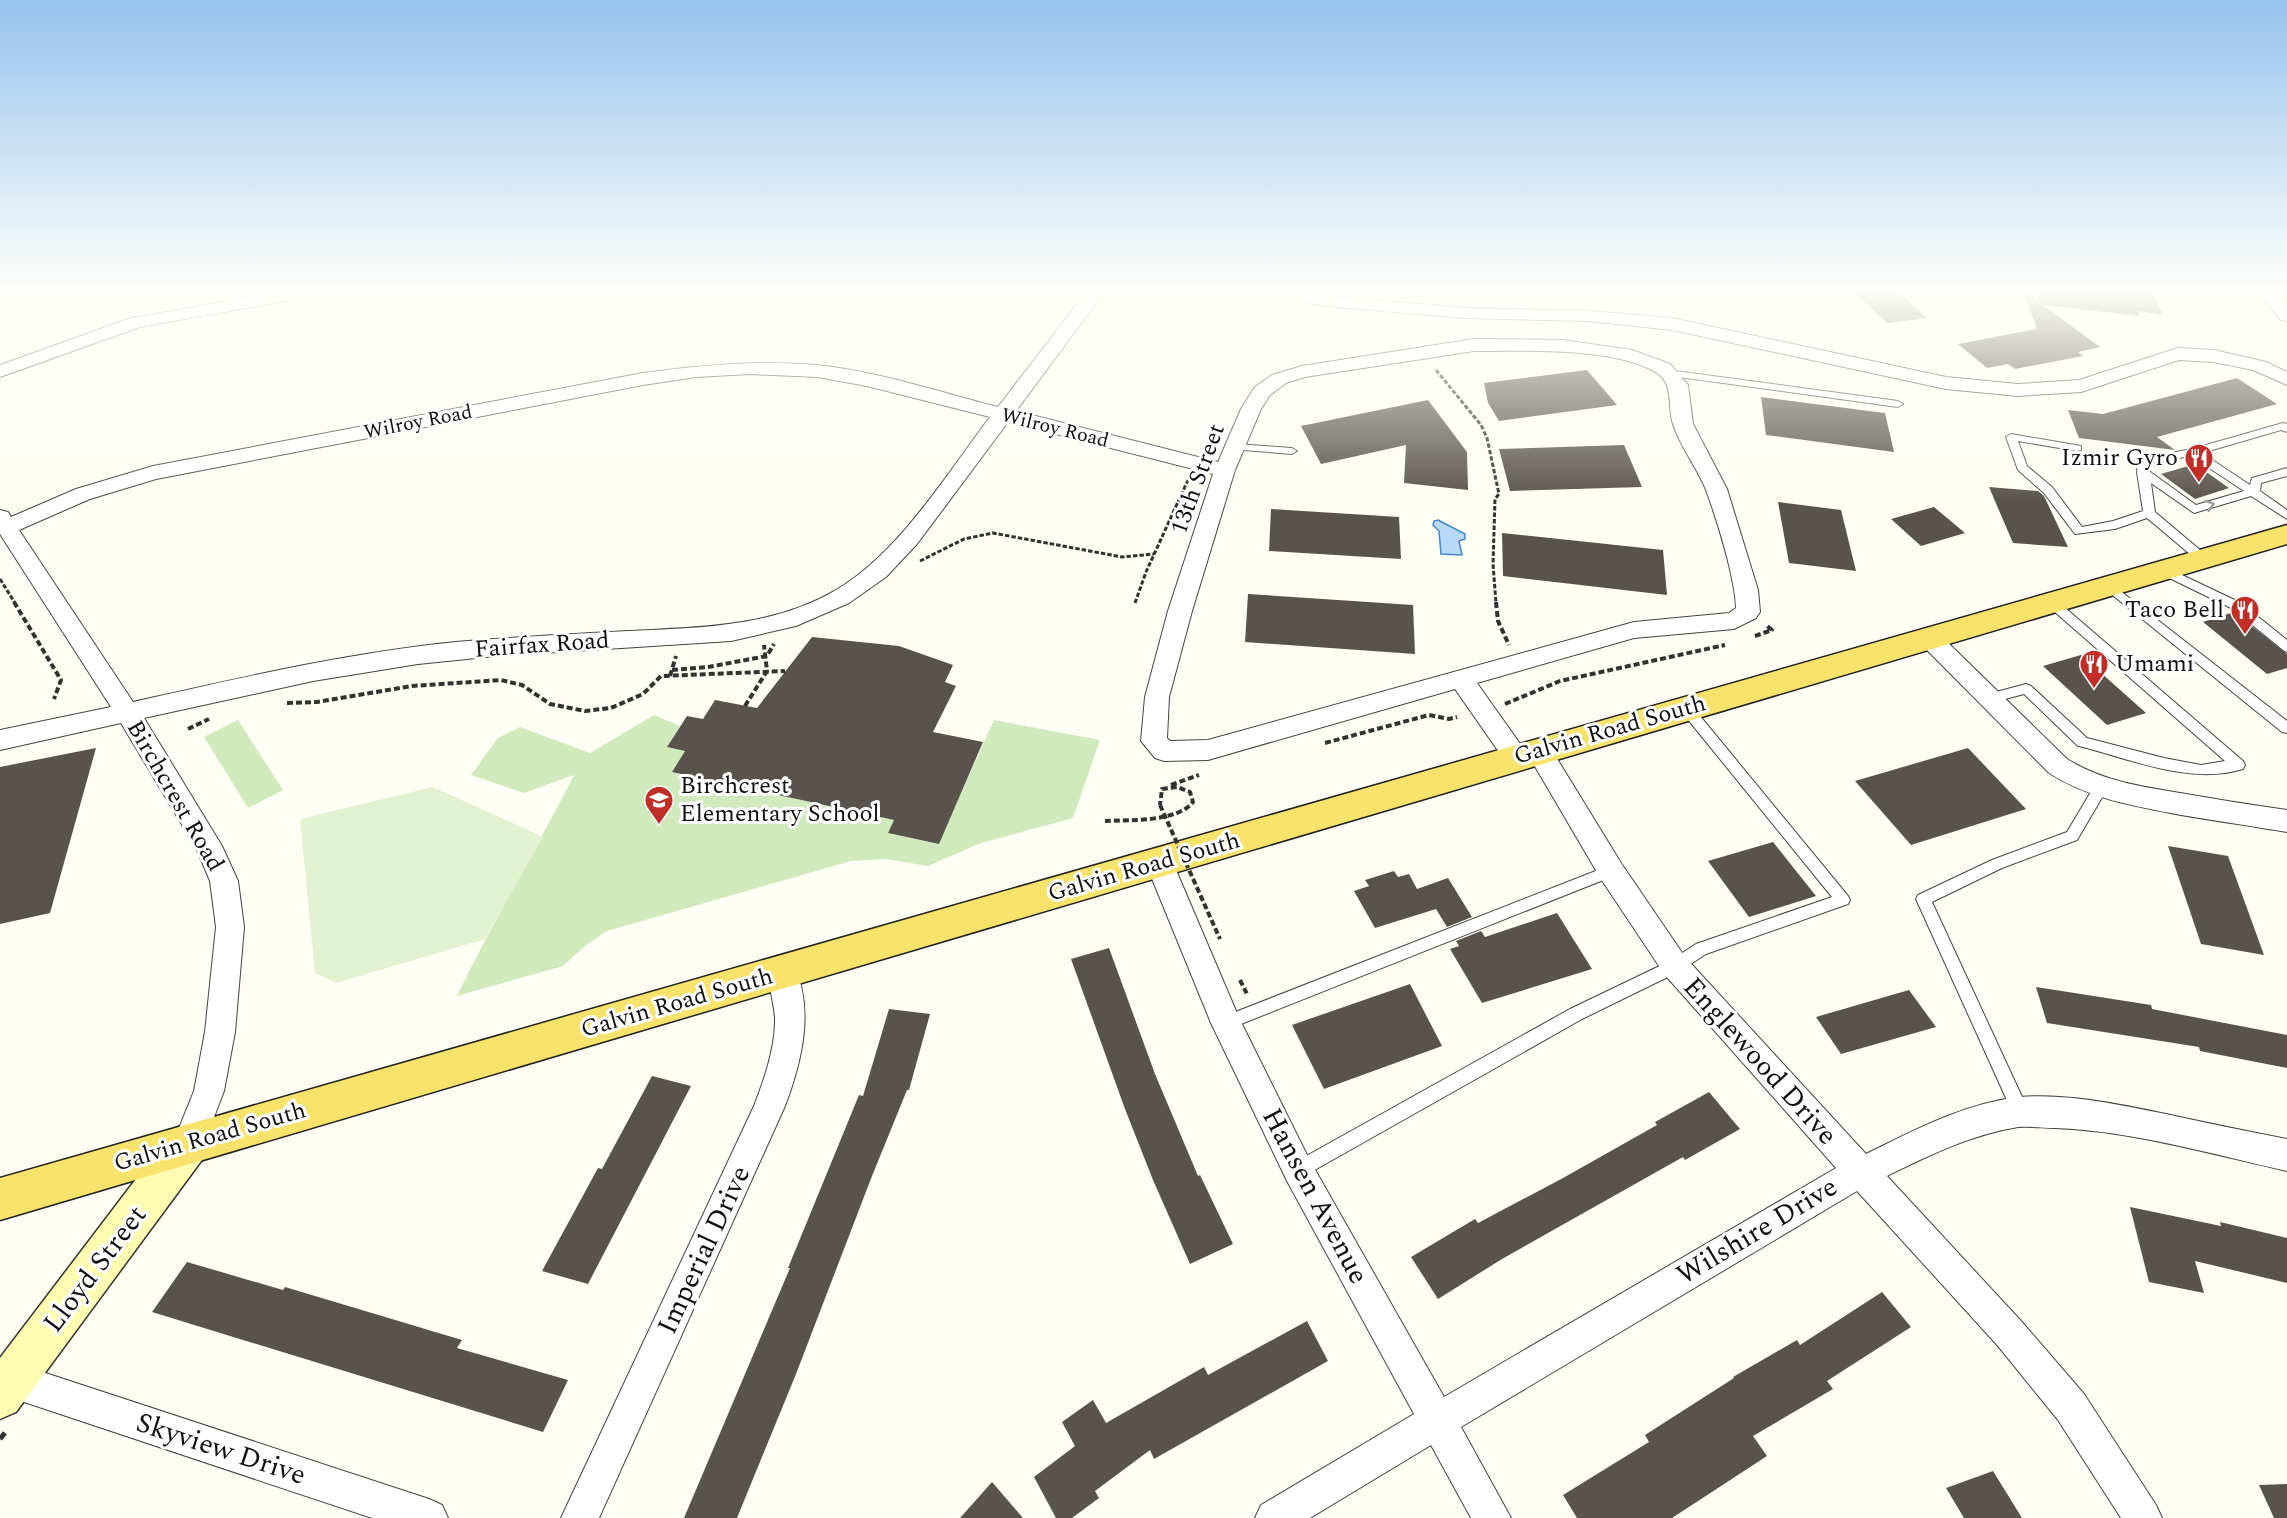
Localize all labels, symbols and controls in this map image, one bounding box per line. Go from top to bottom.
street label: Wilroy Road [361,397,475,447]
street label: Wilroy Road [998,400,1112,456]
street label: 13th Street [1161,419,1235,539]
place label: Izmir Gyro [2061,440,2178,476]
restaurant icon: Izmir Gyro [2183,442,2215,484]
one-way arrow [2204,500,2215,512]
place label: Taco Bell [2125,592,2224,628]
restaurant icon: Taco Bell [2229,594,2261,636]
street label: Fairfax Road [473,622,611,668]
place label: Umami [2115,646,2194,682]
restaurant icon: Umami [2078,648,2110,690]
street label: Galvin Road South [1510,685,1710,775]
street label: Birchcrest Road [117,714,233,878]
place label: Birchcrest Elementary School [680,768,880,832]
school or university icon: Birchcrest Elementary School [643,784,675,826]
street label: Galvin Road South [1044,822,1244,912]
street label: Galvin Road South [577,958,777,1048]
street label: Englewood Drive [1672,967,1848,1155]
street label: Galvin Road South [110,1092,310,1182]
street label: Hansen Avenue [1250,1100,1380,1292]
street label: Imperial Drive [646,1159,762,1341]
street label: Wilshire Drive [1668,1166,1846,1296]
street label: Lloyd Street [33,1196,158,1342]
street label: Skyview Drive [130,1401,312,1497]

